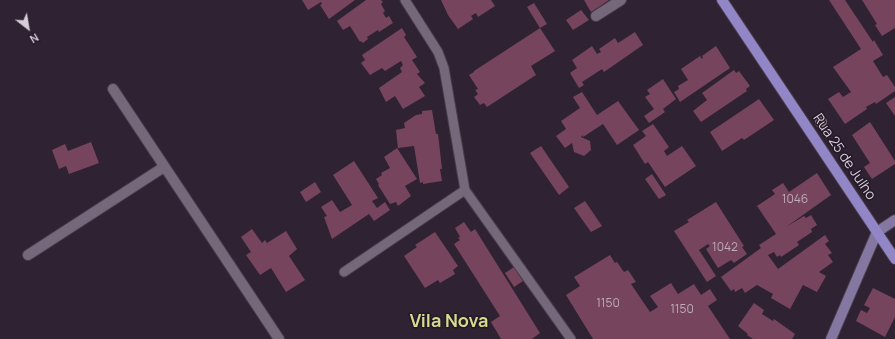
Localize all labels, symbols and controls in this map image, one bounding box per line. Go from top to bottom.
north arrow [8,8,48,48]
text: N [27,30,42,47]
street label: Rua 25 de Julho [809,111,879,203]
house number: 1046 [782,193,808,207]
house number: 1042 [712,241,738,255]
house number: 1150 [596,297,620,311]
house number: 1150 [670,303,694,317]
district label: Vila Nova [410,311,488,333]

